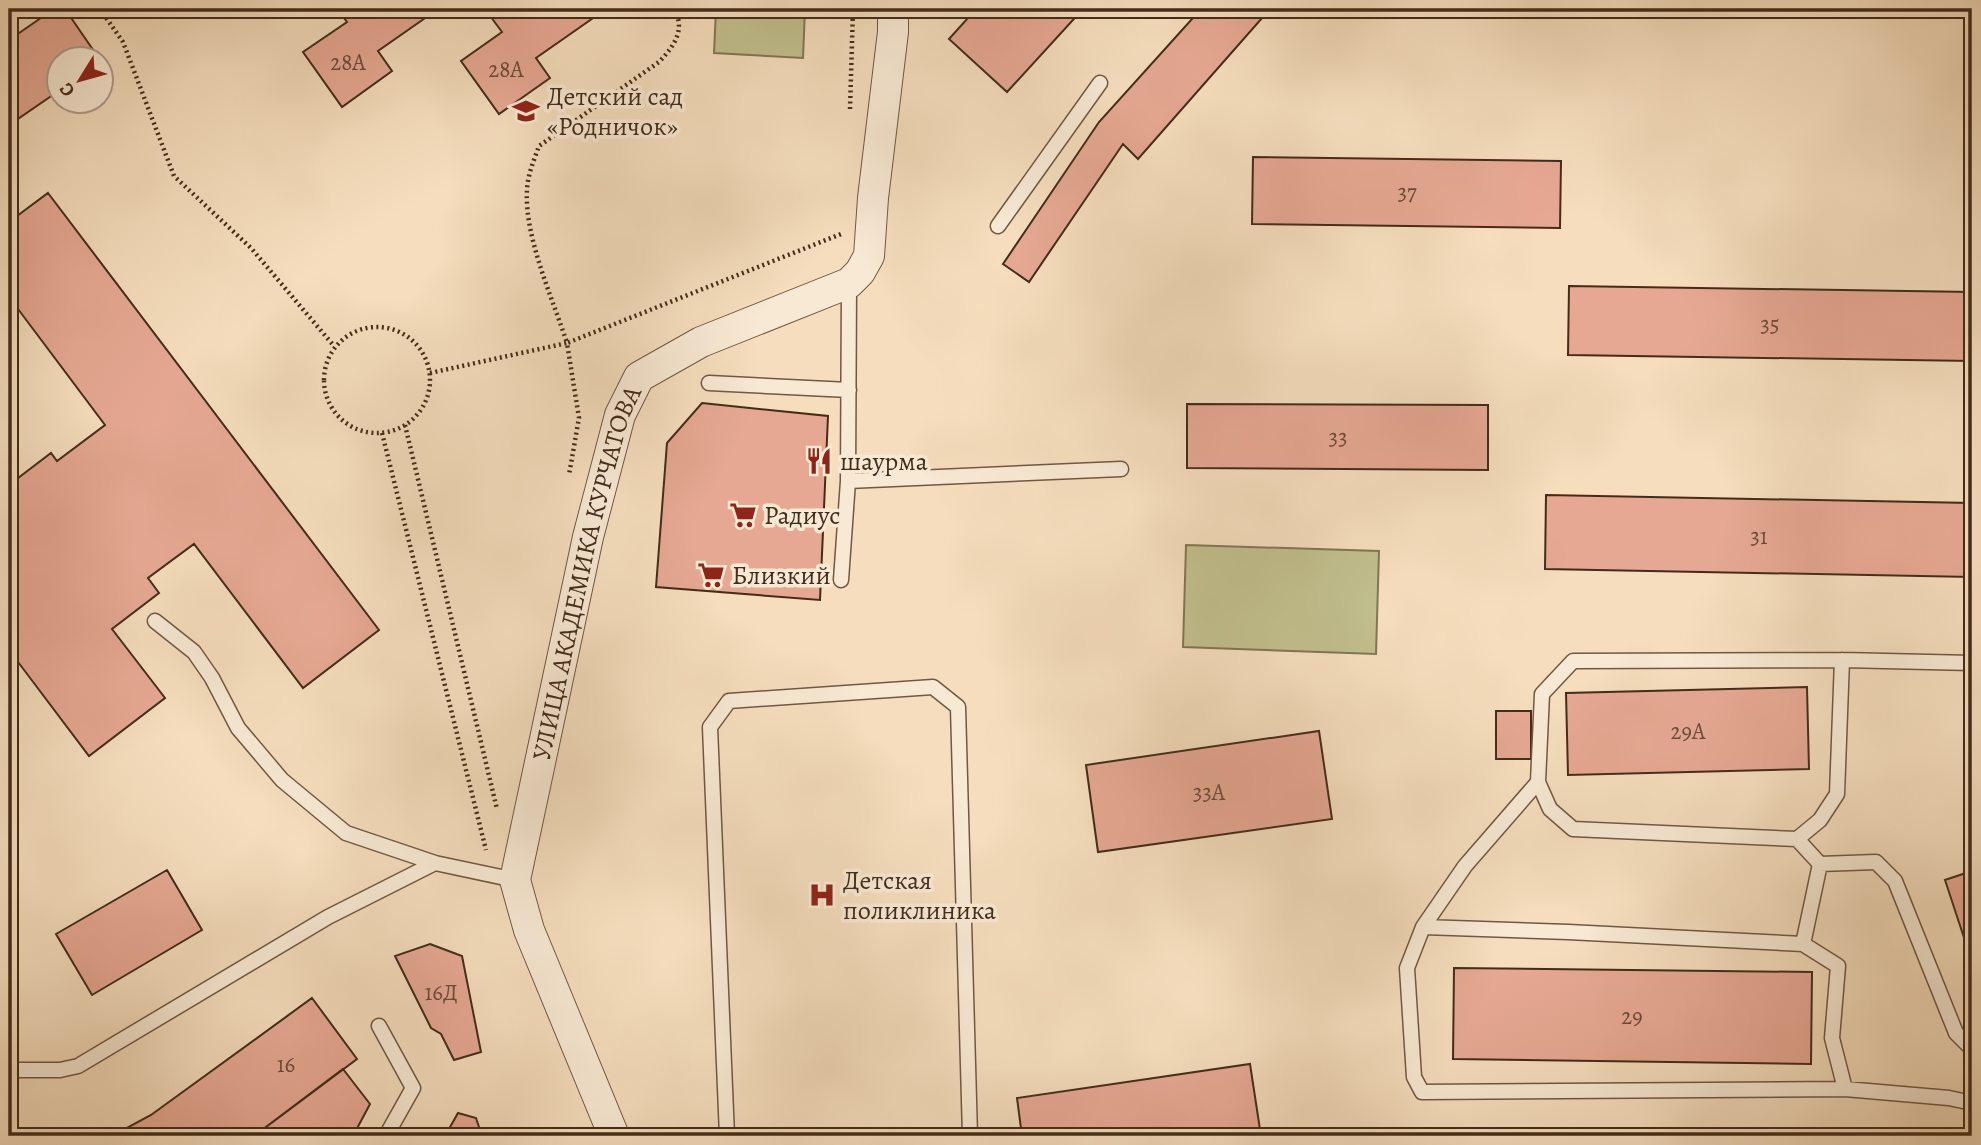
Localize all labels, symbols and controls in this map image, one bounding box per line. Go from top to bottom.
north arrow [46,46,116,116]
house number: 28А [330,47,366,78]
house number: 28А [488,54,524,85]
text: С [53,77,81,102]
place label: Детский сад «Родничок» [547,79,683,144]
school or university icon: Детский сад «Родничок» [511,96,541,126]
house number: 37 [1397,177,1417,208]
house number: 35 [1760,309,1780,340]
street label: УЛИЦА АКАДЕМИКА КУРЧАТОВА [523,379,650,764]
house number: 33 [1328,422,1348,453]
place label: шаурма [840,444,928,479]
restaurant icon: шаурма [804,446,834,476]
place label: Радиус [764,498,840,533]
supermarket icon: Радиус [728,500,758,530]
house number: 31 [1750,521,1768,552]
place label: Близкий [732,558,831,593]
supermarket icon: Близкий [696,560,726,590]
house number: 29А [1671,716,1706,747]
house number: 33А [1193,777,1226,808]
place label: Детская поликлиника [843,863,996,928]
hospital icon: Детская поликлиника [807,880,837,910]
house number: 16Д [424,977,458,1008]
house number: 29 [1621,1001,1643,1032]
house number: 16 [277,1049,295,1080]

